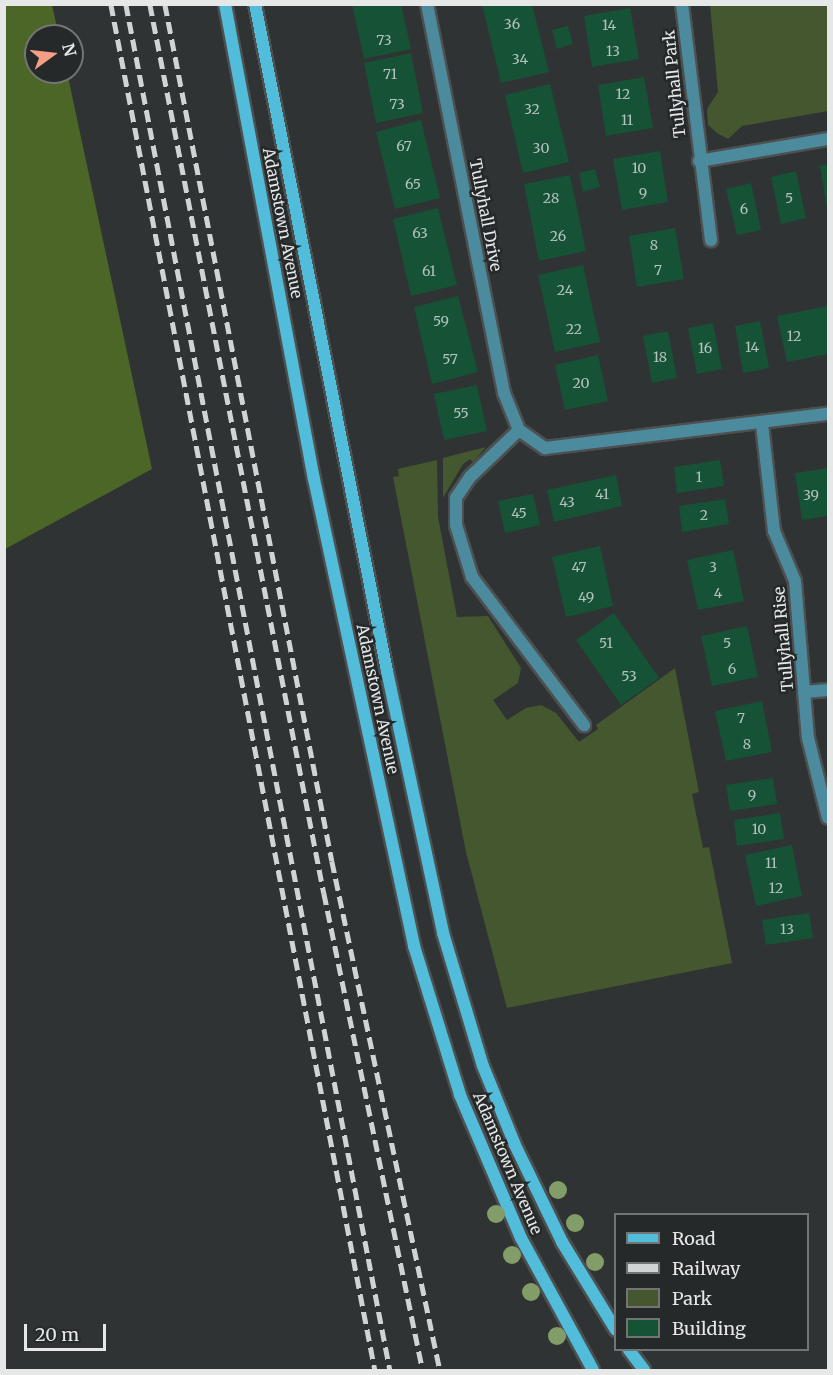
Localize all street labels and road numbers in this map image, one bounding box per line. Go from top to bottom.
street label: Tullyhall Park [659,29,689,139]
street label: Adamstown Avenue [259,146,307,300]
street label: Tullyhall Drive [466,157,506,273]
street label: Tullyhall Rise [769,586,797,692]
street label: Adamstown Avenue [353,622,403,776]
street label: Adamstown Avenue [469,1089,547,1237]

